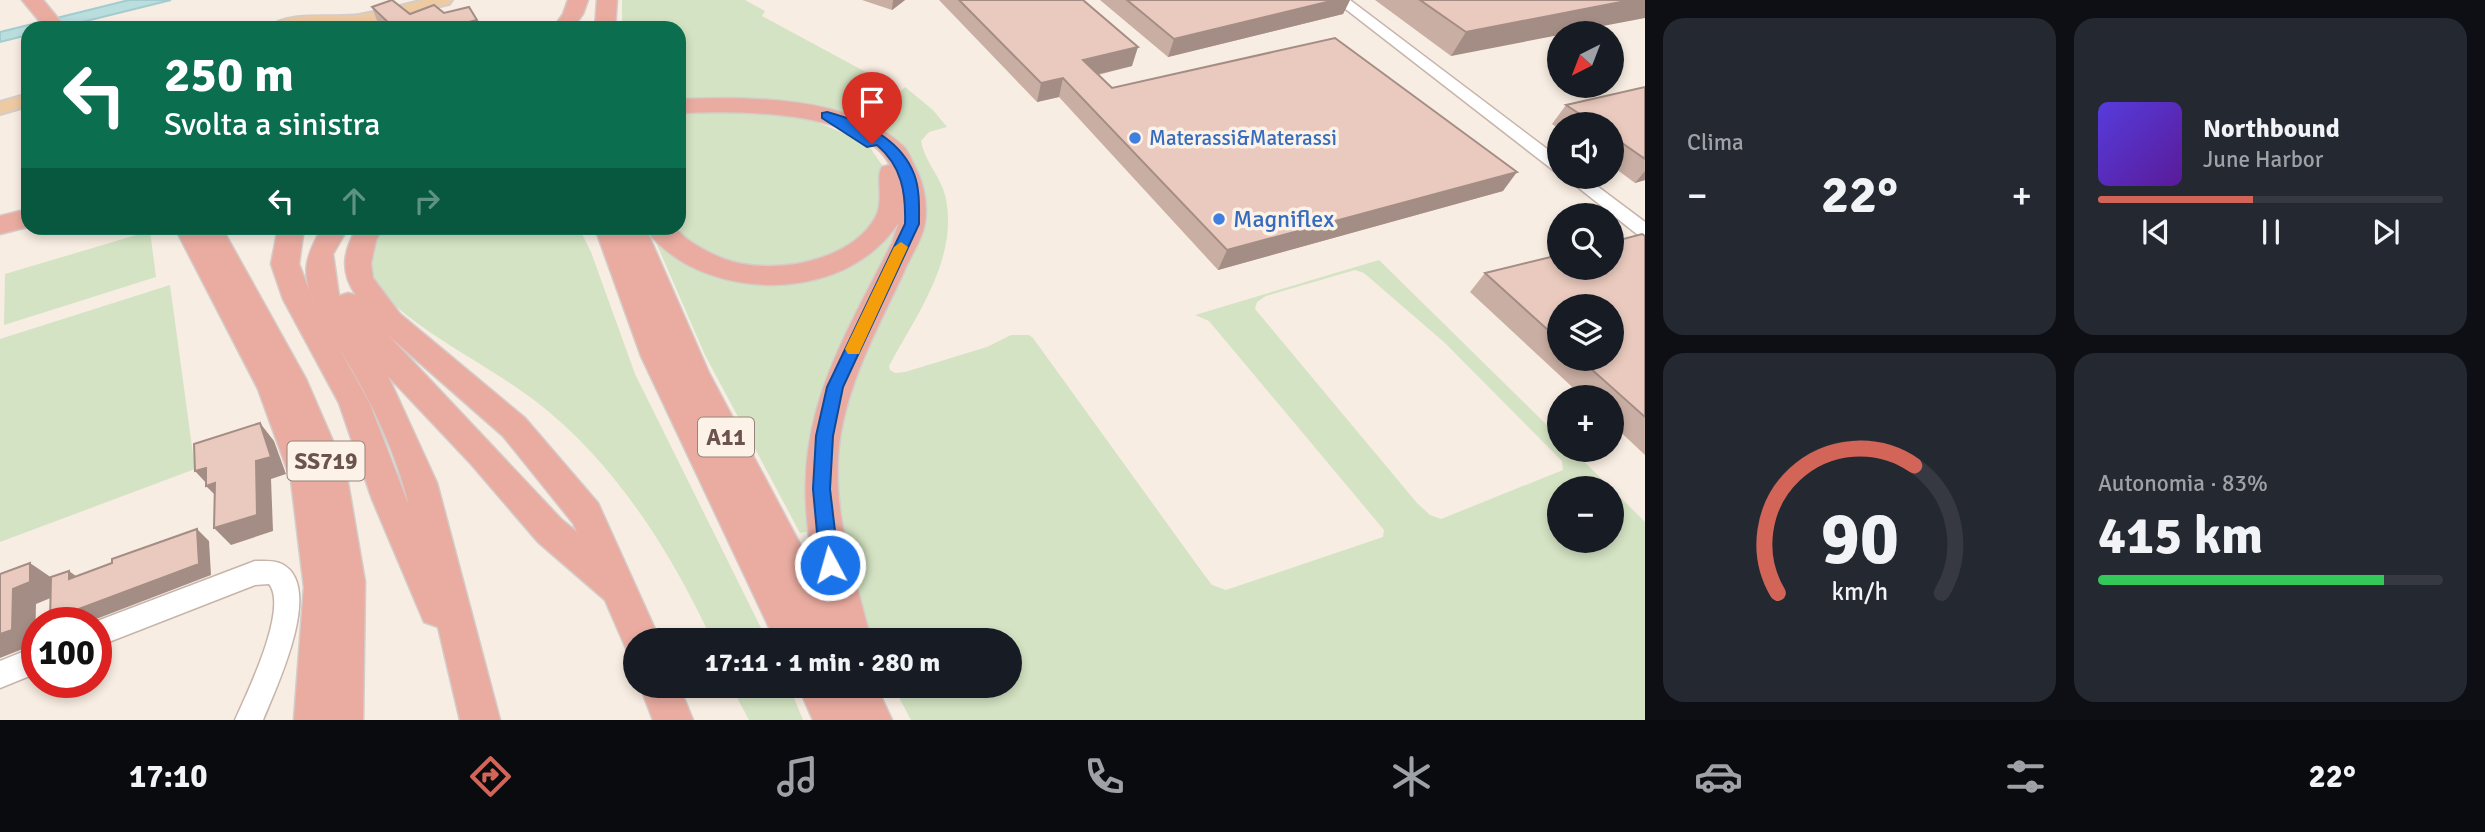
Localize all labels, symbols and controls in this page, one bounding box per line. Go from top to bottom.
north arrow [1547,21,1624,98]
map controls [1547,21,1624,553]
text: 250 m [164,45,294,105]
icon: left [49,49,140,140]
pin [842,72,902,144]
icon: arrive [853,83,891,121]
text: Svolta a sinistra [164,105,380,144]
button: sound [1547,112,1624,189]
text: Northbound [2203,113,2340,145]
place label: Materassi&Materassi [1149,125,1337,151]
text: Clima [1687,128,1744,157]
marker: Materassi&Materassi [1127,130,1143,146]
text: June Harbor [2203,145,2323,174]
text: 22° [1821,163,1898,227]
text: − [1687,172,1708,219]
text: + [2011,172,2032,219]
icon: left [262,182,300,220]
icon: ahead [335,182,373,220]
icon: right [408,182,446,220]
button: search [1547,203,1624,280]
place label: Magniflex [1233,204,1334,234]
marker: Magniflex [1211,211,1227,227]
icon: previous [2137,213,2175,251]
icon: pause [2252,213,2290,251]
icon: next [2367,213,2405,251]
button: layers [1547,294,1624,371]
button: + [1547,385,1624,462]
road number: A11 [698,418,754,457]
road number: SS719 [288,442,364,481]
text: Autonomia · 83% [2098,469,2268,498]
button: − [1547,476,1624,553]
text: 90 [1820,496,1899,585]
text: 415 km [2098,504,2263,568]
position arrow [793,528,867,602]
text: km/h [1831,576,1888,607]
speed limit sign: 100 [21,607,112,698]
text: 17:11 · 1 min · 280 m [705,647,940,679]
icon: directions [466,752,515,801]
icon: music [773,752,822,801]
icon: phone [1080,752,1129,801]
icon: climate [1387,752,1436,801]
icon: car [1694,752,1743,801]
icon: filters [2001,752,2050,801]
text: 17:10 [129,757,208,796]
text: 22° [2308,757,2356,796]

